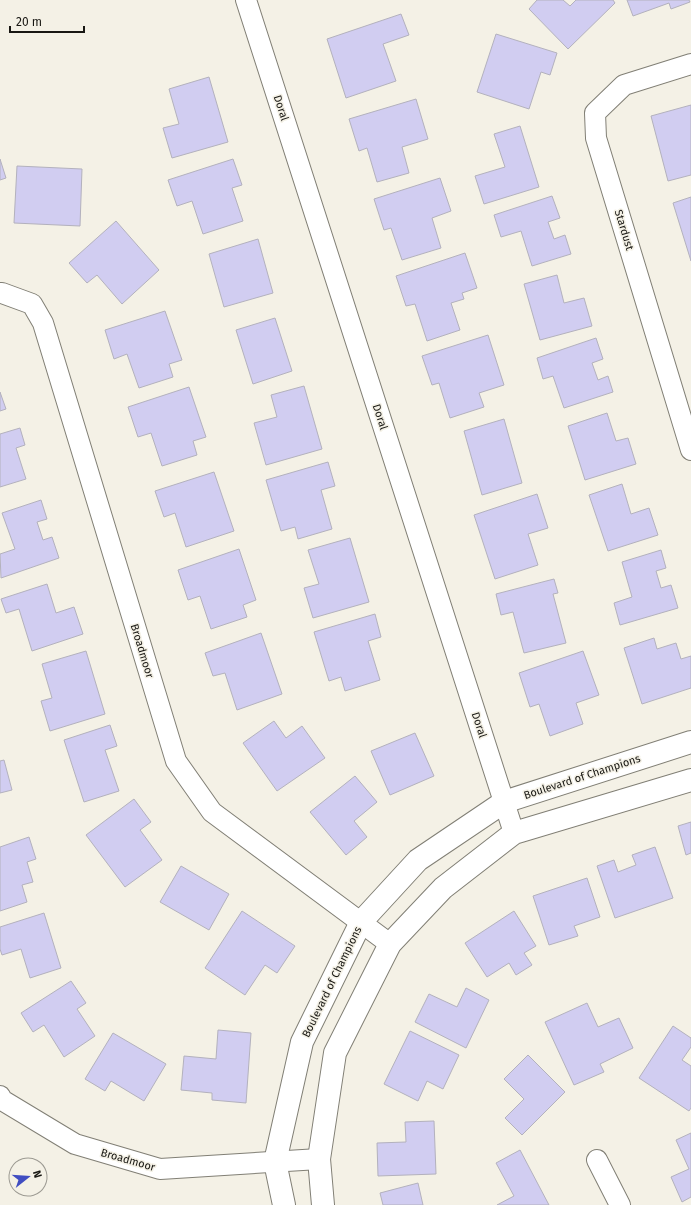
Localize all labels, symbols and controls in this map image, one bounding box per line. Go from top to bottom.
scale bar [10,8,84,34]
text: 20 m [16,15,42,29]
street label: Doral [271,93,291,123]
street label: Stardust [612,208,636,252]
street label: Doral [370,402,390,432]
street label: Broadmoor [128,622,157,680]
street label: Doral [469,710,489,740]
street label: Boulevard of Champions [522,752,642,802]
street label: Boulevard of Champions [299,924,365,1040]
street label: Broadmoor [99,1146,157,1174]
north arrow [8,1157,48,1197]
text: N [30,1169,44,1180]

